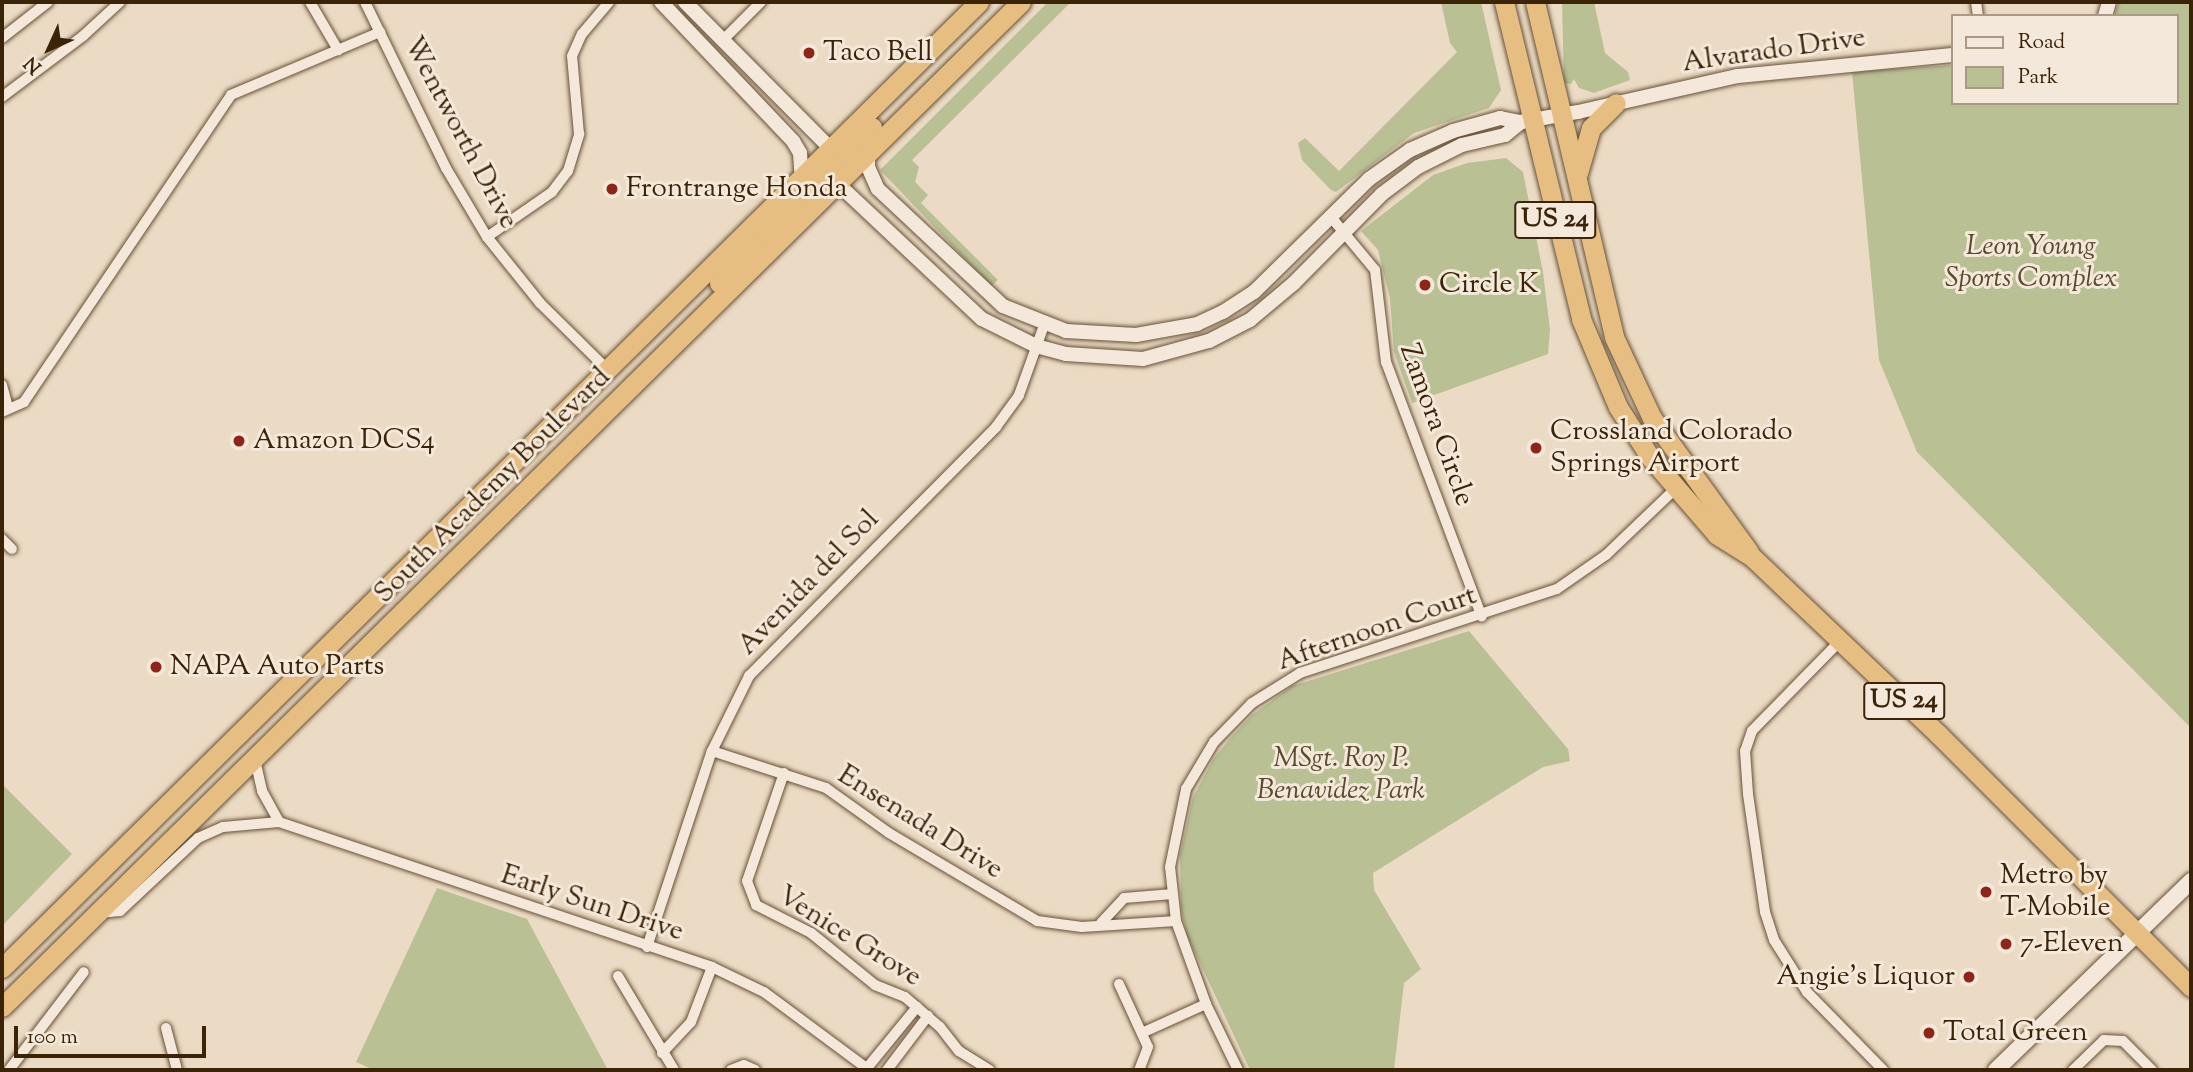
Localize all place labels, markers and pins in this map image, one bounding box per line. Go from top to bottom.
place label: Taco Bell [823,36,933,70]
marker: Taco Bell [801,45,817,61]
place label: Frontrange Honda [626,172,847,206]
marker: Frontrange Honda [604,181,620,197]
place label: Circle K [1439,268,1539,302]
marker: Circle K [1417,277,1433,293]
place label: Crossland Colorado Springs Airport [1550,415,1792,481]
place label: Amazon DCS4 [253,424,435,458]
marker: Amazon DCS4 [231,433,247,449]
marker: Crossland Colorado Springs Airport [1528,440,1544,456]
place label: NAPA Auto Parts [170,650,384,684]
marker: NAPA Auto Parts [148,659,164,675]
place label: Metro by T-Mobile [2000,859,2111,925]
marker: Metro by T-Mobile [1978,884,1994,900]
place label: 7-Eleven [2020,927,2124,961]
marker: 7-Eleven [1998,936,2014,952]
place label: Angie's Liquor [1776,960,1955,994]
marker: Angie's Liquor [1961,969,1977,985]
place label: Total Green [1943,1016,2088,1050]
marker: Total Green [1921,1025,1937,1041]

